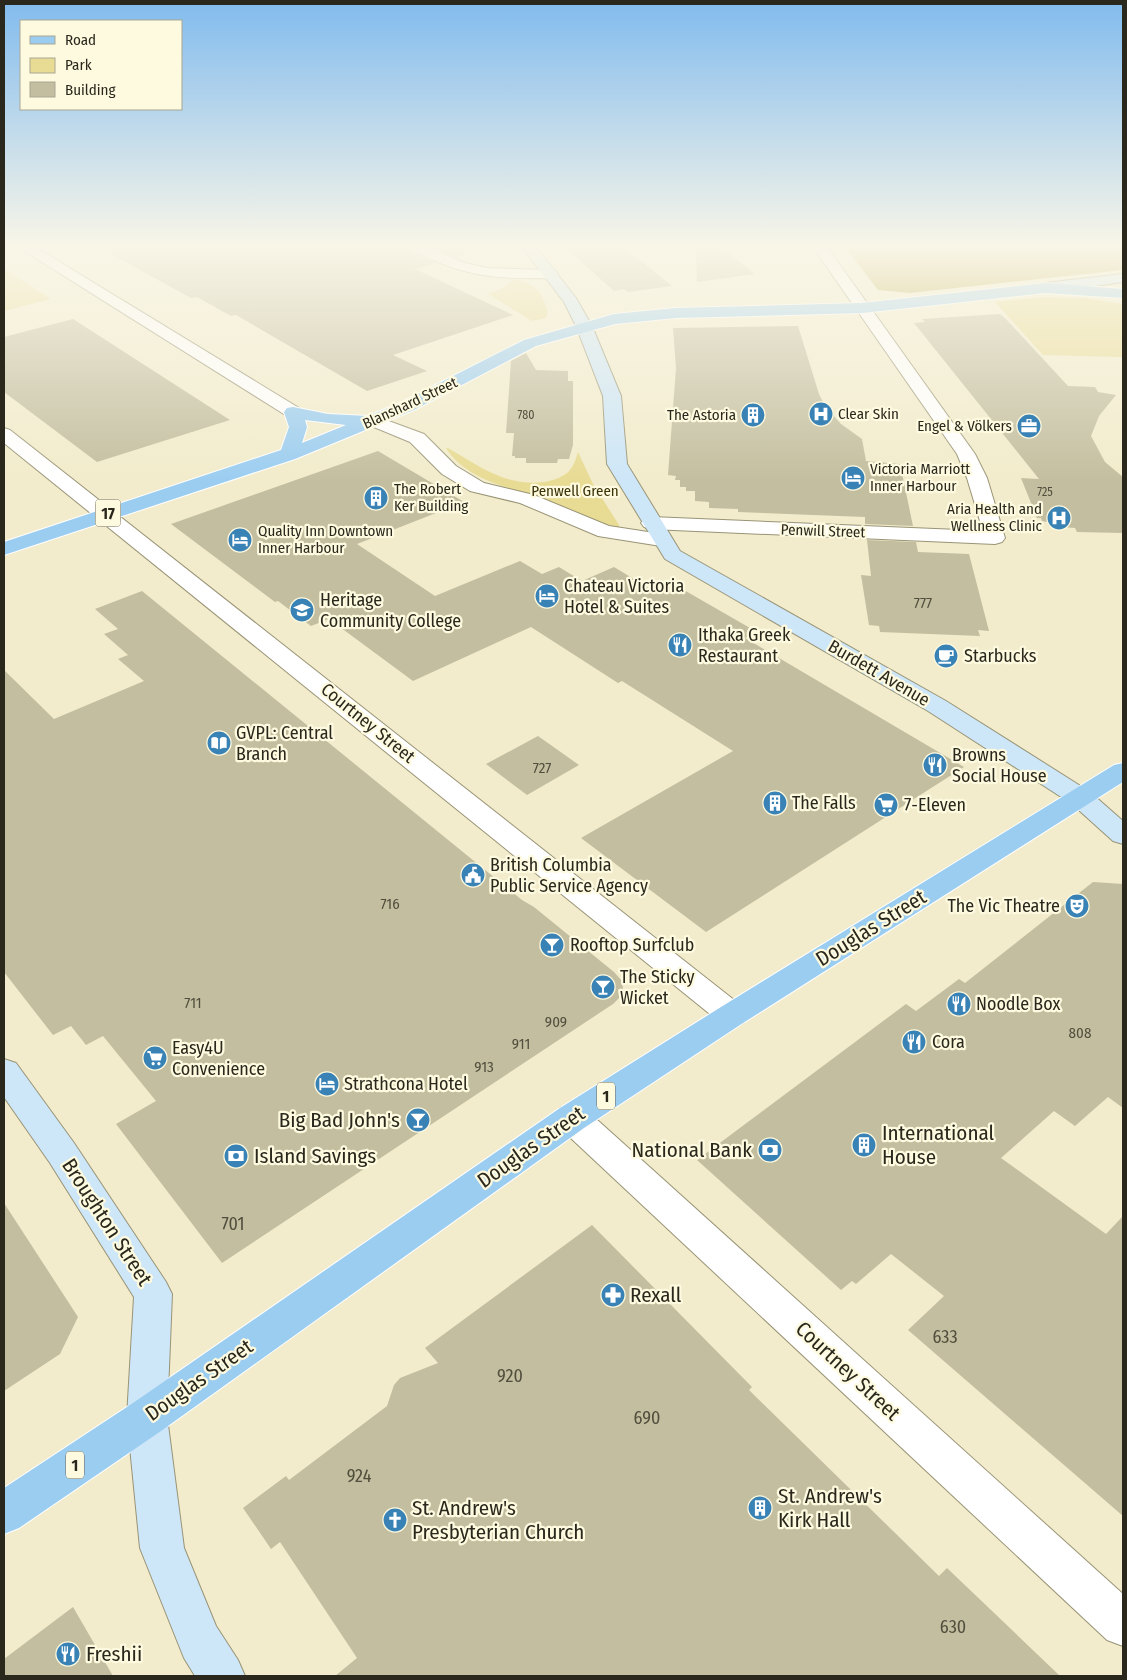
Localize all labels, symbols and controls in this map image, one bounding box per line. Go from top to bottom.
legend [20,20,182,110]
text: Road [65,31,96,49]
text: Park [65,56,92,74]
text: Building [65,81,116,99]
street label: Blanshard Street [360,373,460,433]
hospital icon: Clear Skin [808,401,834,427]
building icon: The Astoria [740,402,766,428]
place label: Clear Skin [838,405,899,423]
place label: The Astoria [667,406,736,424]
house number: 780 [518,408,534,422]
office icon: Engel & Völkers [1016,413,1042,439]
place label: Engel & Völkers [917,417,1012,435]
place label: Victoria Marriott Inner Harbour [870,460,970,495]
hotel icon: Victoria Marriott Inner Harbour [840,465,866,491]
place label: The Robert Ker Building [394,480,468,515]
park label: Penwell Green [531,482,619,500]
building icon: The Robert Ker Building [363,485,389,511]
house number: 725 [1037,485,1053,499]
road number: 17 [96,499,120,526]
place label: Aria Health and Wellness Clinic [947,500,1043,535]
hospital icon: Aria Health and Wellness Clinic [1046,505,1072,531]
street label: Penwill Street [780,521,866,541]
place label: Quality Inn Downtown Inner Harbour [258,522,393,557]
hotel icon: Quality Inn Downtown Inner Harbour [227,527,253,553]
place label: Chateau Victoria Hotel & Suites [564,575,684,618]
hotel icon: Chateau Victoria Hotel & Suites [534,583,560,609]
place label: Heritage Community College [320,589,461,632]
house number: 777 [914,594,932,612]
school or university icon: Heritage Community College [289,597,315,623]
place label: Ithaka Greek Restaurant [698,624,791,667]
restaurant icon: Ithaka Greek Restaurant [667,632,693,658]
street label: Burdett Avenue [824,635,934,711]
cafe icon: Starbucks [933,643,959,669]
place label: Starbucks [964,645,1037,667]
street label: Courtney Street [317,678,420,768]
place label: GVPL: Central Branch [236,722,333,765]
library icon: GVPL: Central Branch [206,730,232,756]
place label: Browns Social House [952,744,1047,787]
restaurant icon: Browns Social House [922,752,948,778]
house number: 727 [533,759,551,777]
building icon: The Falls [762,790,788,816]
place label: The Falls [792,792,856,814]
supermarket icon: 7-Eleven [873,792,899,818]
place label: 7-Eleven [904,794,966,816]
place label: British Columbia Public Service Agency [490,854,648,897]
public building icon: British Columbia Public Service Agency [460,862,486,888]
street label: Douglas Street [811,884,931,972]
theatre icon: The Vic Theatre [1064,893,1090,919]
house number: 716 [380,895,400,913]
place label: The Vic Theatre [948,895,1060,917]
bar icon: Rooftop Surfclub [539,932,565,958]
place label: Rooftop Surfclub [570,934,694,956]
place label: The Sticky Wicket [620,966,694,1009]
bar icon: The Sticky Wicket [590,974,616,1000]
restaurant icon: Noodle Box [946,991,972,1017]
place label: Noodle Box [976,993,1060,1015]
house number: 711 [184,994,202,1012]
house number: 909 [545,1013,567,1031]
house number: 808 [1069,1024,1091,1042]
restaurant icon: Cora [901,1029,927,1055]
place label: Cora [932,1031,965,1053]
house number: 911 [512,1035,530,1053]
place label: Easy4U Convenience [172,1037,265,1080]
supermarket icon: Easy4U Convenience [142,1045,168,1071]
house number: 913 [474,1058,494,1076]
hotel icon: Strathcona Hotel [314,1071,340,1097]
place label: Strathcona Hotel [344,1073,468,1095]
road number: 1 [597,1082,615,1110]
street label: Douglas Street [472,1100,590,1194]
place label: Big Bad John's [279,1107,400,1133]
bar icon: Big Bad John's [405,1107,431,1133]
place label: International House [882,1120,995,1170]
building icon: International House [851,1132,877,1158]
place label: National Bank [632,1137,752,1163]
bank icon: National Bank [757,1137,783,1163]
bank icon: Island Savings [223,1143,249,1169]
place label: Island Savings [254,1143,376,1169]
street label: Broughton Street [56,1154,158,1291]
house number: 701 [221,1213,245,1235]
pharmacy icon: Rexall [600,1282,626,1308]
place label: Rexall [630,1282,682,1308]
street label: Courtney Street [790,1316,906,1426]
house number: 633 [932,1326,958,1348]
street label: Douglas Street [140,1333,258,1427]
house number: 920 [497,1365,523,1387]
house number: 690 [634,1407,660,1429]
road number: 1 [66,1452,84,1478]
house number: 924 [347,1465,372,1487]
place label: St. Andrew's Kirk Hall [778,1483,882,1533]
place label: St. Andrew's Presbyterian Church [412,1495,584,1545]
building icon: St. Andrew's Kirk Hall [747,1495,773,1521]
church icon: St. Andrew's Presbyterian Church [382,1507,408,1533]
house number: 630 [940,1616,966,1638]
restaurant icon: Freshii [55,1641,81,1667]
place label: Freshii [86,1641,142,1667]

